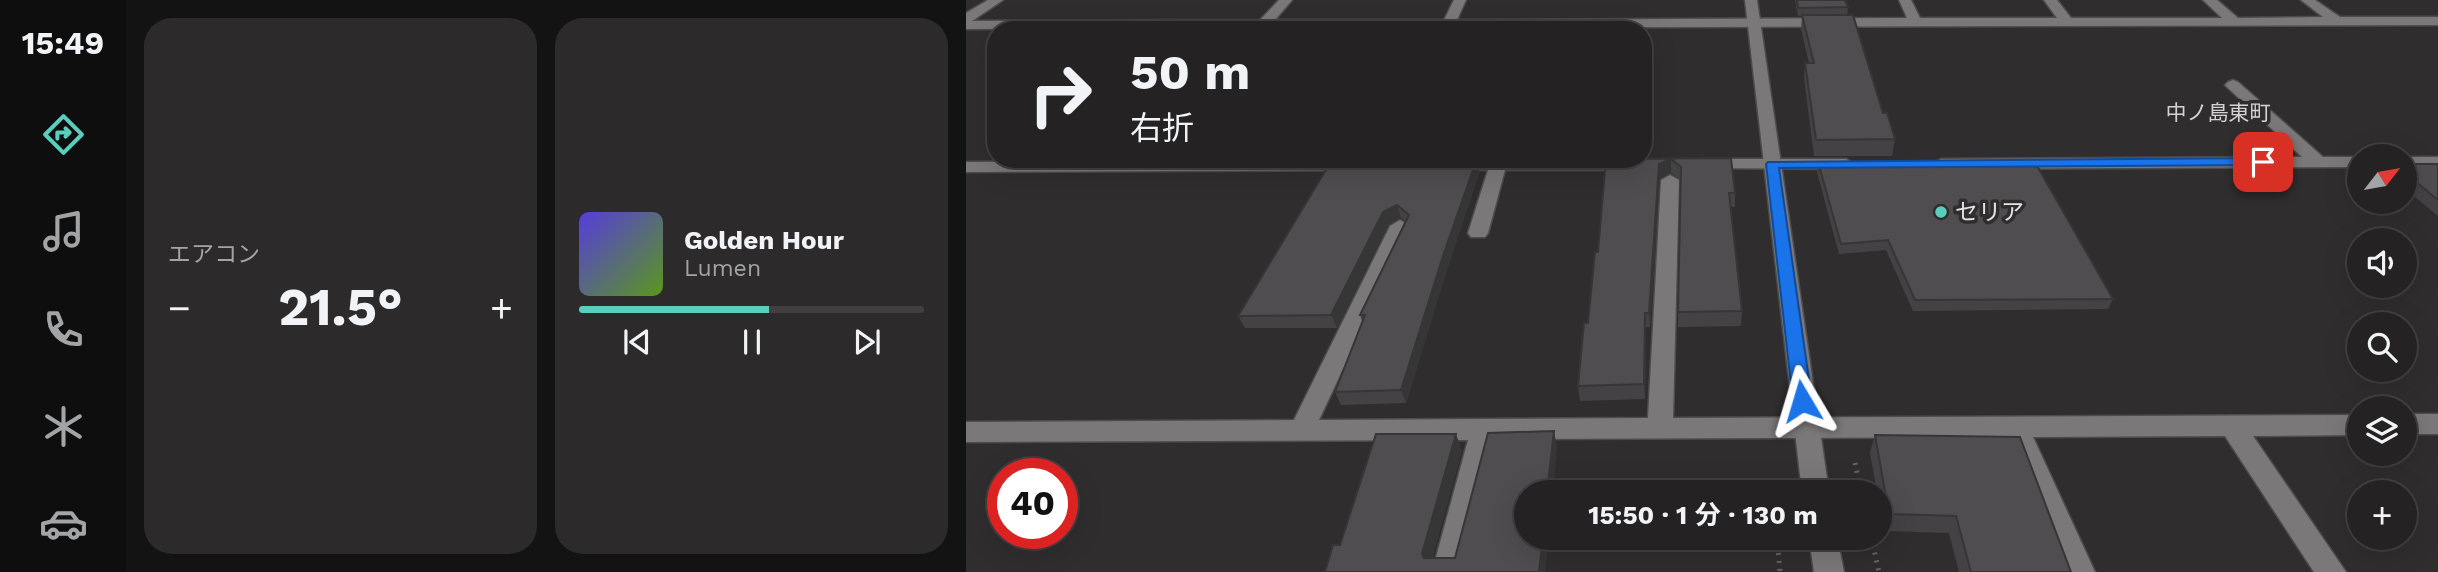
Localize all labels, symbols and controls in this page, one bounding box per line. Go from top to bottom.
text: 15:49 [22,24,104,62]
text: 50 m [1130,43,1250,101]
icon: right [1015,49,1106,140]
district label: 中ノ島東町 [2166,100,2271,125]
text: 右折 [1130,109,1194,147]
icon: directions [39,110,88,159]
pin [2233,132,2293,192]
icon: arrive [2244,143,2282,181]
north arrow [2347,144,2417,214]
map controls [2347,144,2417,550]
place label: セリア [1955,199,2024,226]
marker: セリア [1933,204,1949,220]
icon: music [39,207,88,256]
text: Golden Hour [684,225,844,255]
button: sound [2347,228,2417,298]
text: エアコン [168,241,260,268]
text: Lumen [684,255,761,282]
text: 21.5° [278,277,403,338]
text: − [168,286,191,330]
text: + [490,286,513,330]
icon: phone [39,305,88,354]
button: search [2347,312,2417,382]
icon: previous [618,323,656,361]
icon: pause [733,323,771,361]
icon: next [848,323,886,361]
position arrow [1765,364,1839,438]
button: layers [2347,396,2417,466]
icon: climate [39,402,88,451]
speed limit sign: 40 [987,458,1078,549]
button: + [2347,480,2417,550]
icon: car [39,499,88,548]
text: 15:50 · 1 分 · 130 m [1588,500,1818,530]

